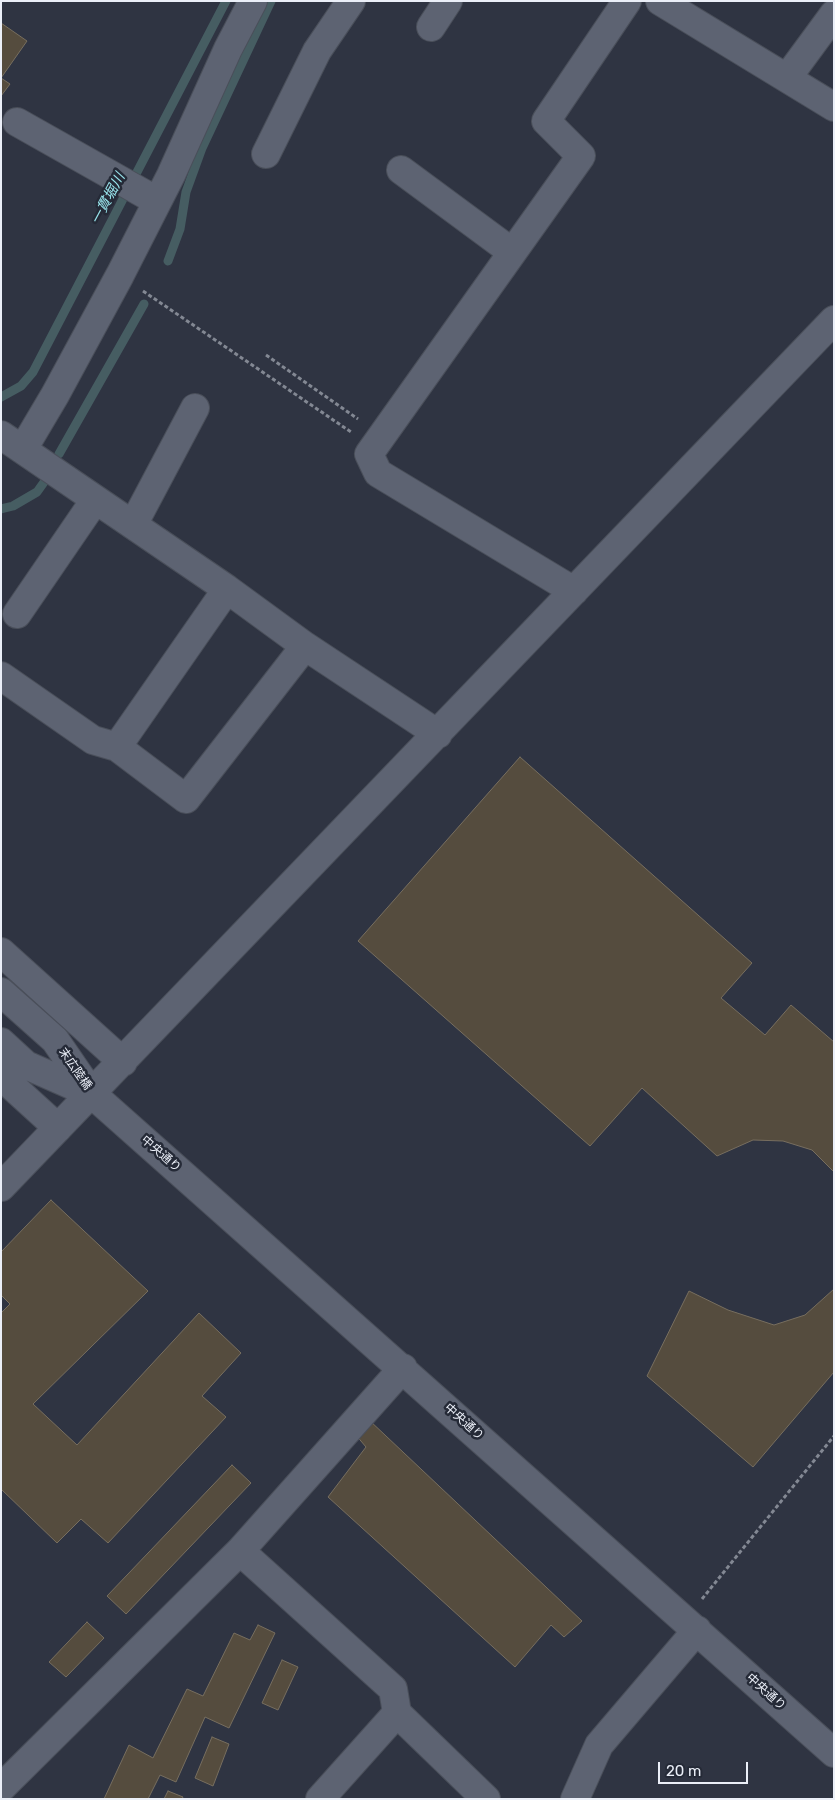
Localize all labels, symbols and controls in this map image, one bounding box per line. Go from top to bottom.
water label: 一貫堀川 [87,170,129,228]
street label: 末広陸橋 [55,1045,95,1093]
street label: 中央通り [138,1133,184,1175]
street label: 中央通り [441,1401,487,1443]
street label: 中央通り [743,1671,789,1713]
scale bar [660,1752,750,1784]
text: 20 m [666,1762,701,1780]

